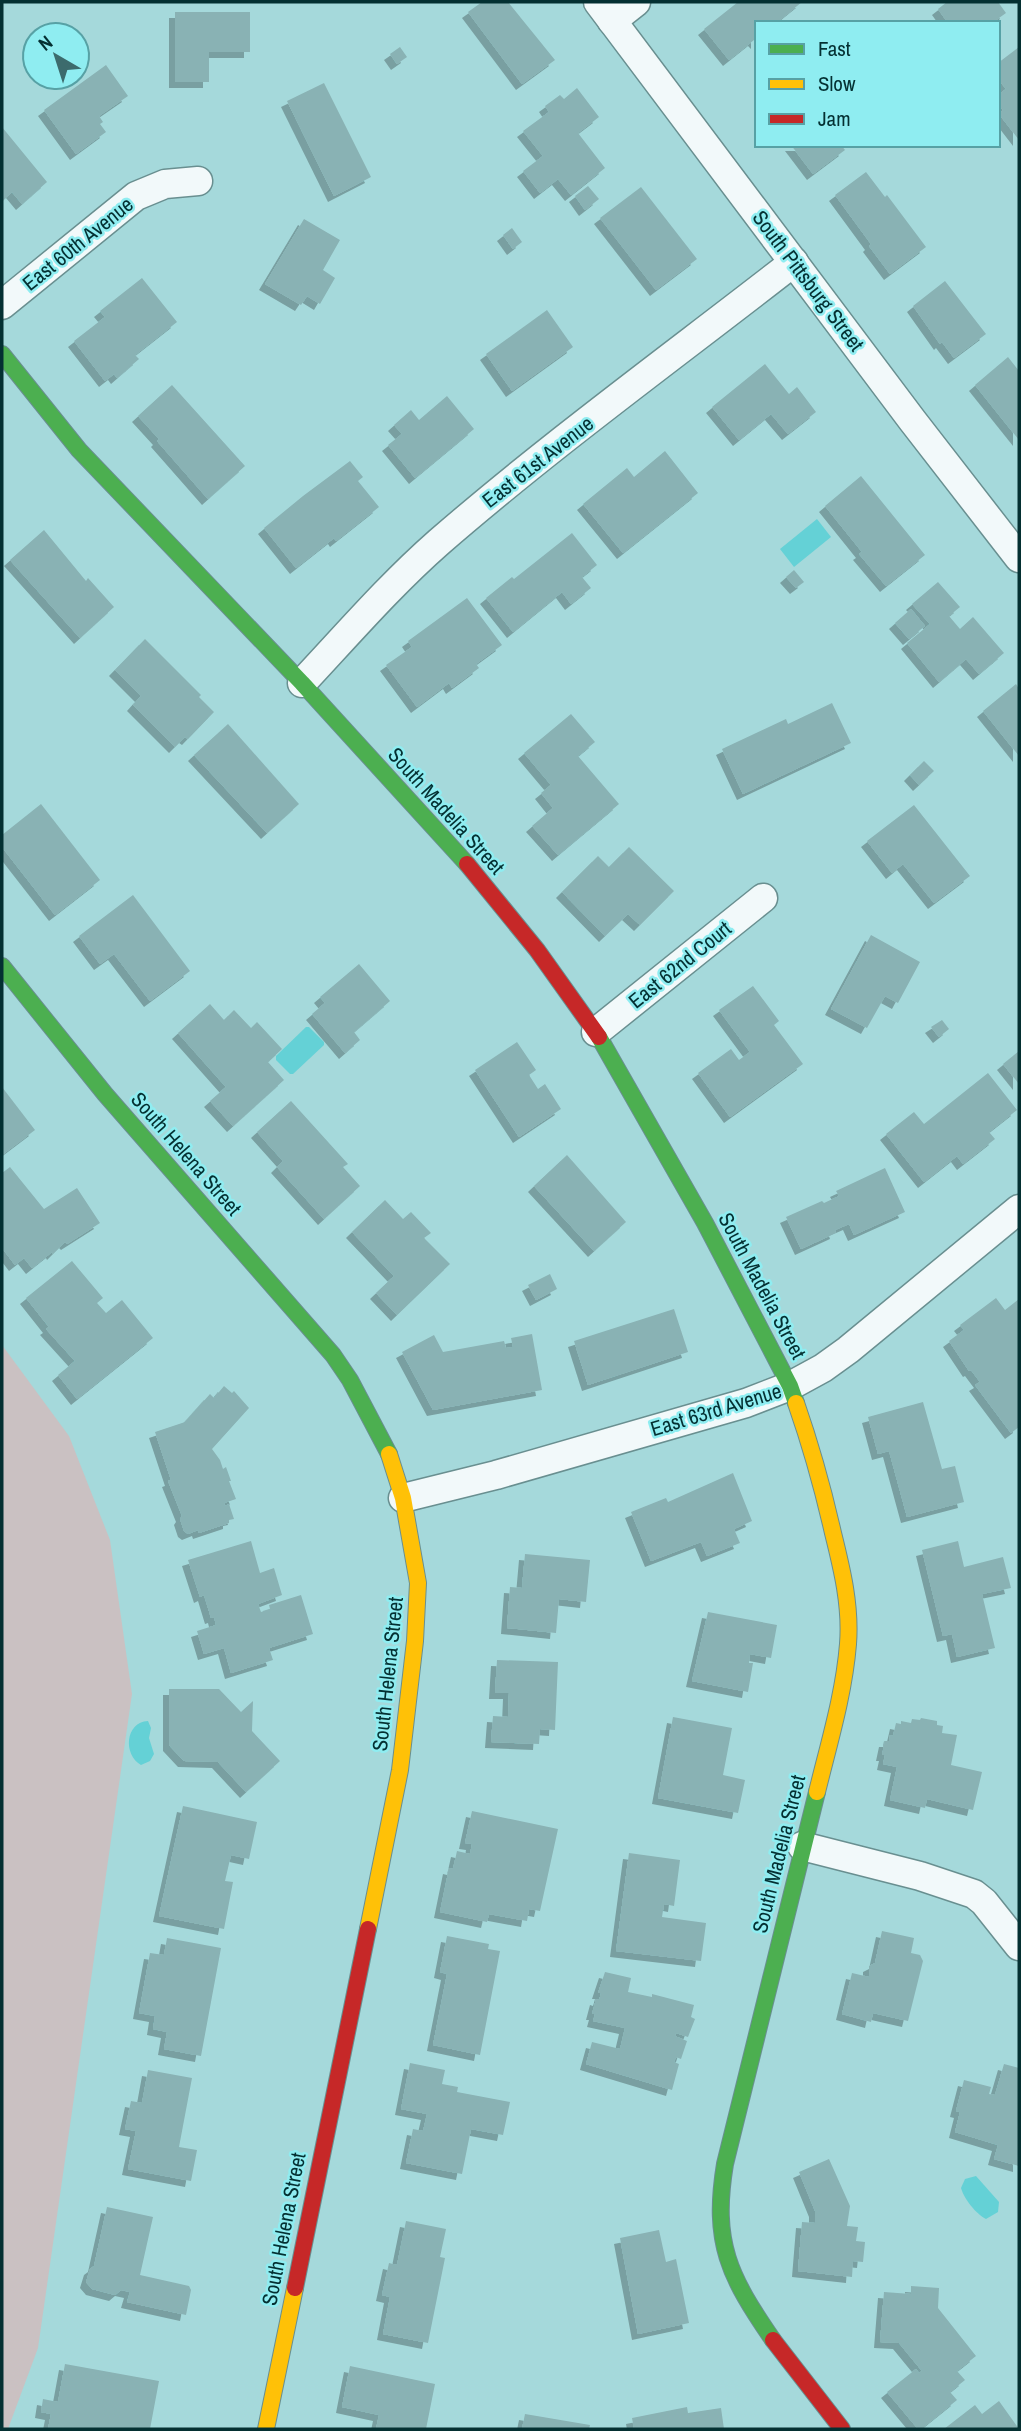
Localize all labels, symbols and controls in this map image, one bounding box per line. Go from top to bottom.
north arrow [21,21,91,91]
legend [755,21,1000,147]
text: N [33,29,58,56]
text: Fast [818,34,851,63]
text: Slow [818,69,856,98]
text: Jam [818,104,851,133]
street label: East 60th Avenue [16,190,139,297]
street label: South Pittsburg Street [746,204,871,357]
street label: East 61st Avenue [476,409,599,514]
street label: South Madelia Street [381,741,511,881]
street label: East 62nd Court [622,914,737,1015]
street label: South Helena Street [125,1086,248,1222]
street label: South Madelia Street [712,1208,813,1364]
street label: East 63rd Avenue [647,1376,785,1443]
street label: South Helena Street [365,1595,410,1753]
street label: South Madelia Street [745,1772,812,1936]
street label: South Helena Street [254,2150,313,2308]

